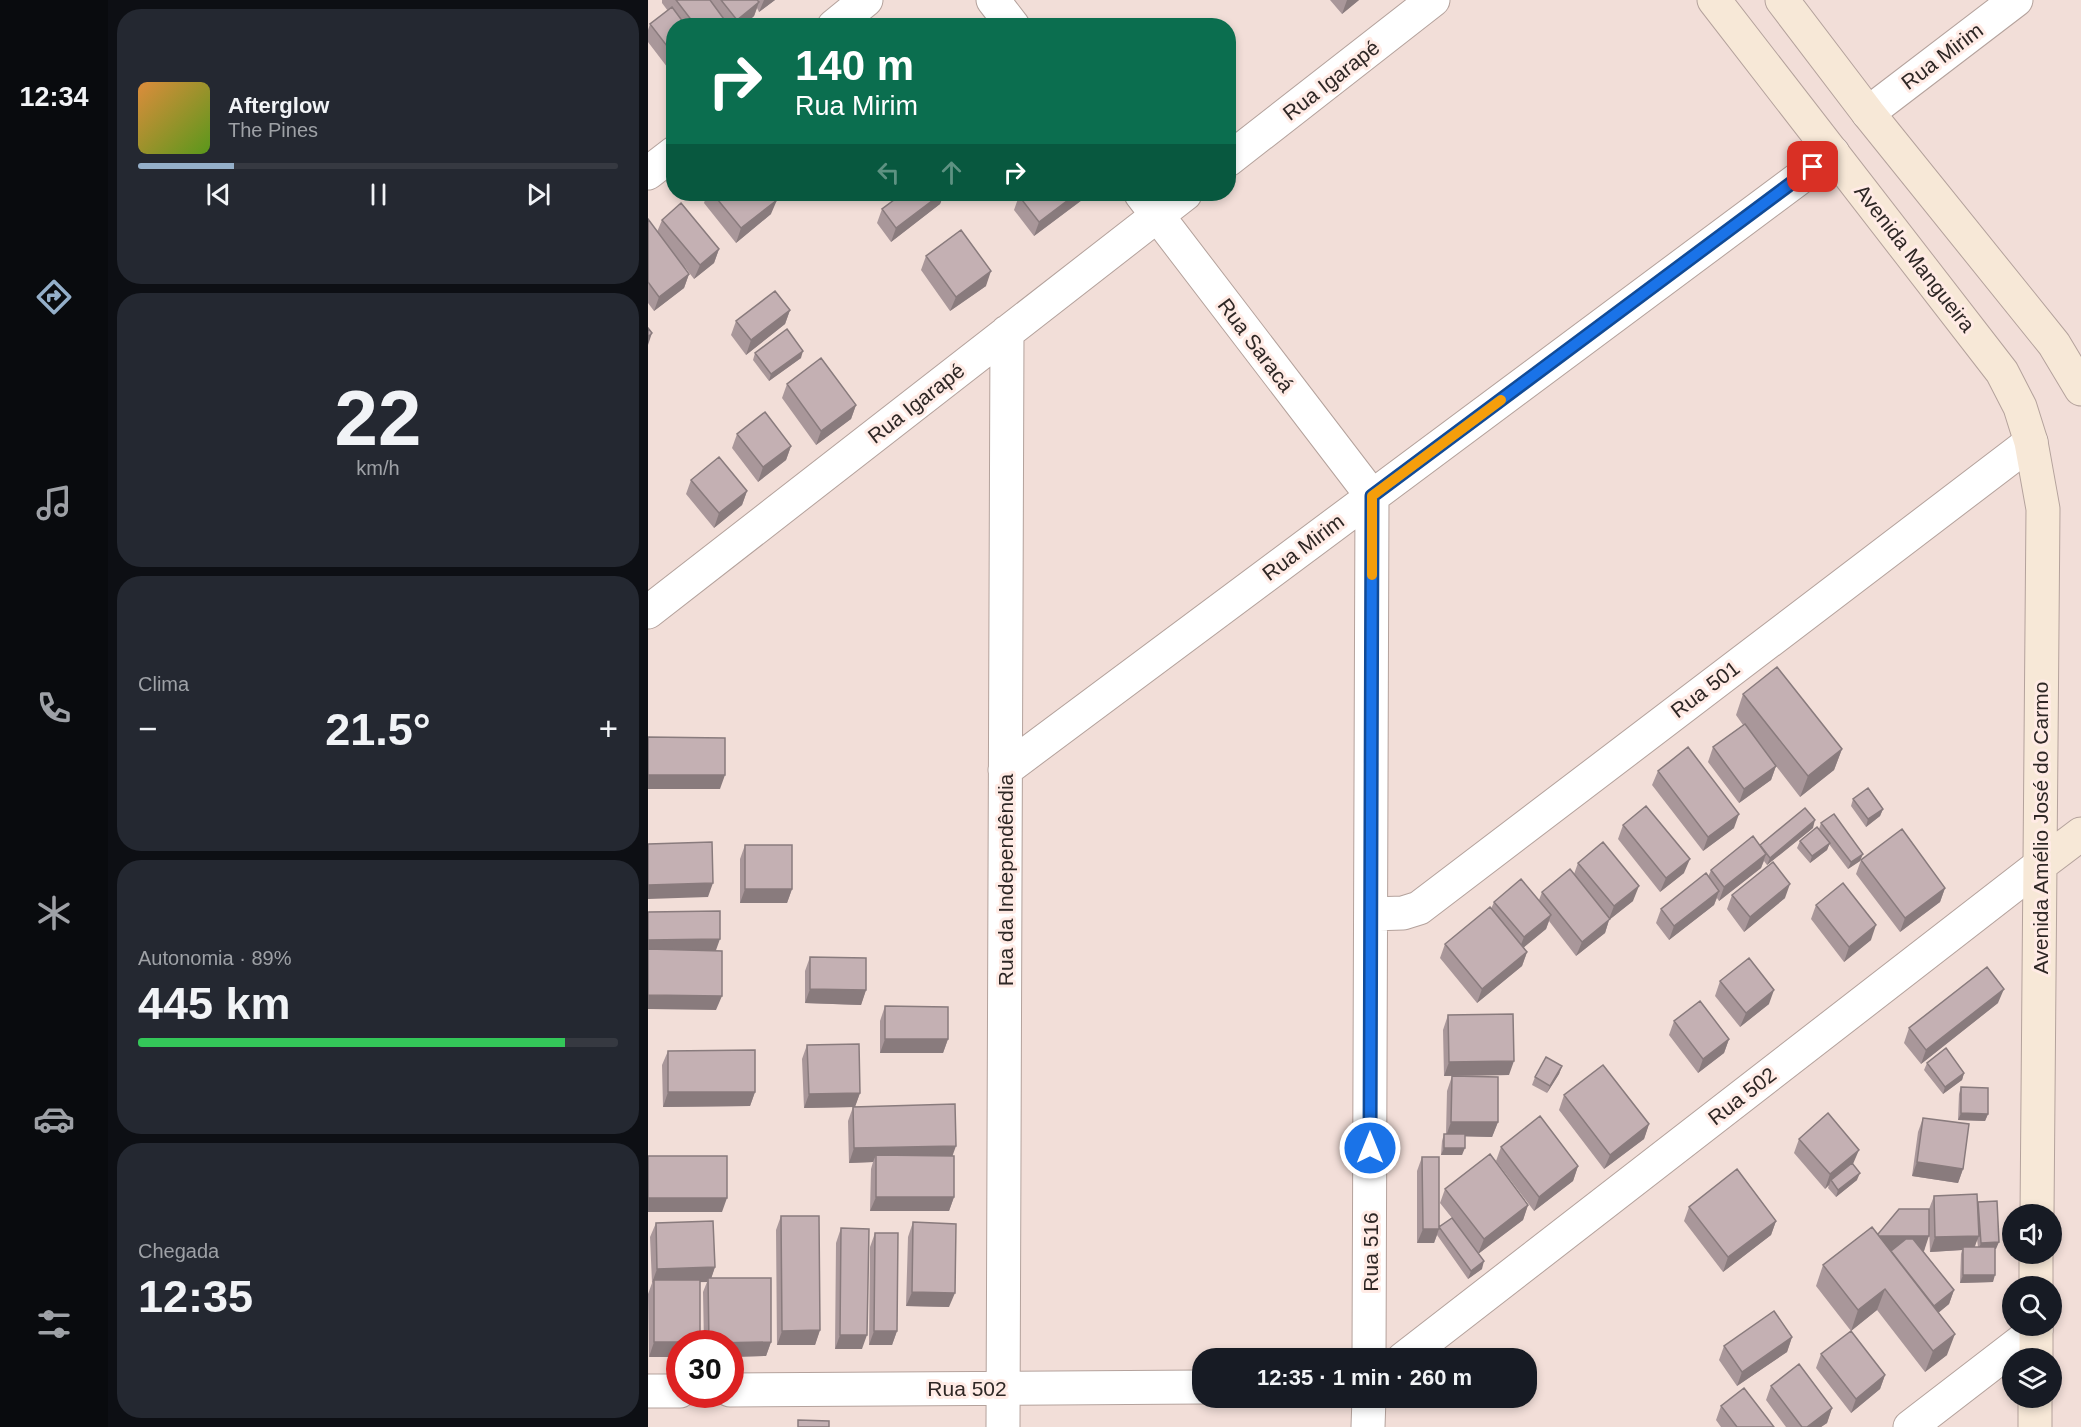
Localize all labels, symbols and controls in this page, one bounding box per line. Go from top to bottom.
street label: Rua Mirim [1897,18,1987,94]
street label: Rua Igarapé [1278,35,1384,125]
icon: right [696,42,774,120]
text: 140 m [795,42,914,89]
text: 12:34 [19,82,89,112]
text: Rua Mirim [795,91,918,121]
text: Afterglow [228,93,329,118]
text: The Pines [228,119,318,141]
pin [1787,141,1838,192]
icon: arrive [1796,150,1829,183]
icon: left [872,156,905,189]
icon: ahead [935,156,968,189]
icon: right [998,156,1031,189]
icon: previous [202,178,235,211]
icon: pause [362,178,395,211]
icon: next [522,178,555,211]
street label: Avenida Mangueira [1850,180,1980,336]
icon: directions [33,276,75,318]
street label: Rua Saracá [1213,294,1299,396]
street label: Rua Igarapé [863,358,969,448]
text: 22 [335,374,421,462]
text: km/h [356,457,400,479]
icon: music [33,482,75,524]
street label: Rua Mirim [1258,509,1348,585]
street label: Rua 501 [1666,656,1744,722]
text: Clima [138,673,189,695]
street label: Avenida Amélio José do Carmo [2029,682,2052,974]
icon: phone [33,687,75,729]
text: 21.5° [325,704,431,755]
text: − [138,710,157,747]
text: + [599,710,618,747]
street label: Rua da Independêndia [994,773,1017,986]
icon: climate [33,892,75,934]
text: Autonomia · 89% [138,947,291,969]
text: 445 km [138,978,291,1029]
street label: Rua 502 [1704,1062,1780,1130]
icon: car [33,1098,75,1140]
position arrow [1338,1116,1402,1180]
map controls [2002,1204,2062,1408]
button: sound [2002,1204,2062,1264]
street label: Rua 516 [1359,1212,1382,1292]
text: Chegada [138,1240,219,1262]
text: 12:35 [138,1271,253,1322]
button: search [2002,1276,2062,1336]
icon: filters [33,1303,75,1345]
speed limit sign: 30 [666,1330,744,1408]
button: layers [2002,1348,2062,1408]
text: 12:35 · 1 min · 260 m [1257,1365,1472,1390]
street label: Rua 502 [927,1377,1007,1400]

